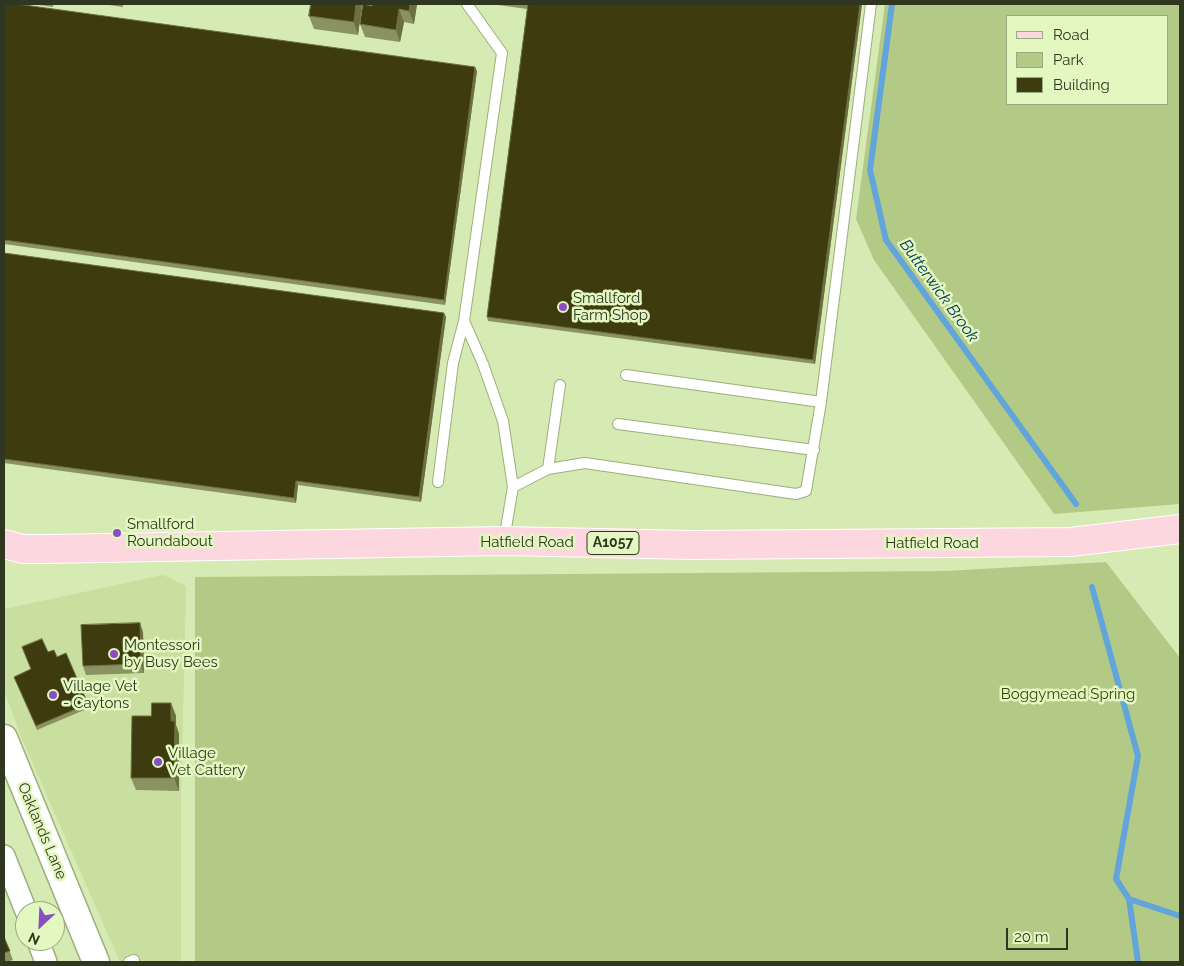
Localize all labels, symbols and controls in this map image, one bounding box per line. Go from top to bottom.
legend [1006,15,1169,105]
text: Road [1053,26,1089,44]
text: Park [1053,51,1084,69]
text: Building [1053,76,1110,94]
water label: Butterwick Brook [895,236,983,346]
place label: Smallford Farm Shop [573,289,648,324]
marker: Smallford Farm Shop [557,301,569,313]
place label: Smallford Roundabout [127,515,213,550]
marker: Smallford Roundabout [111,527,123,539]
road number: A1057 [587,532,639,554]
street label: Hatfield Road [480,533,574,551]
street label: Hatfield Road [885,534,979,552]
place label: Montessori by Busy Bees [124,636,218,671]
marker: Montessori by Busy Bees [108,648,120,660]
place label: Village Vet - Caytons [63,677,138,712]
park label: Boggymead Spring [1001,685,1135,703]
marker: Village Vet - Caytons [47,689,59,701]
place label: Village Vet Cattery [168,744,245,779]
marker: Village Vet Cattery [152,756,164,768]
street label: Oaklands Lane [14,780,70,882]
north arrow [15,901,65,951]
scale bar [1009,918,1072,950]
text: 20 m [1014,928,1049,946]
text: N [26,929,42,948]

